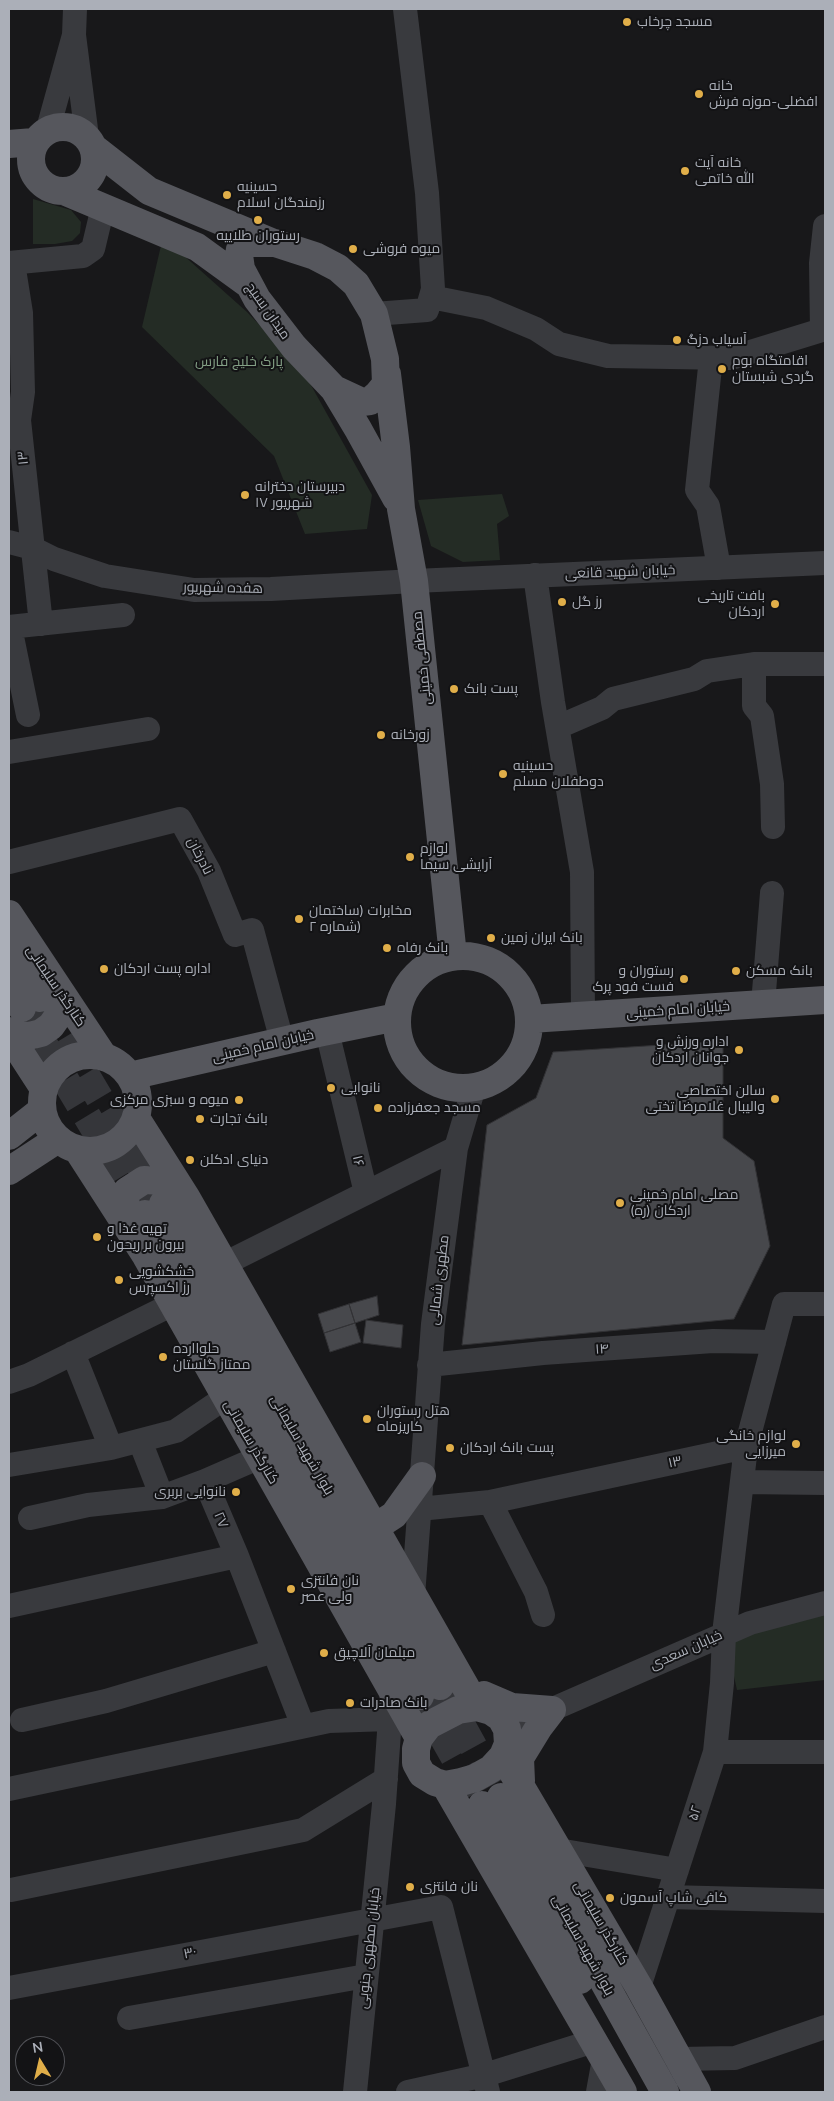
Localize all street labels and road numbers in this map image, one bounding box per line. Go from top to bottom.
street label: میدان بسیچ [242,279,294,343]
street label: ۱۳ [14,450,32,466]
street label: خیابان شهید قانعی [564,562,676,582]
street label: هفده شهریور [183,579,263,597]
street label: مصطفی خمینی [409,610,435,706]
street label: نادرخان [184,835,216,877]
street label: کنارگذر سلیمانی [23,942,89,1030]
street label: خیابان امام خمینی [626,998,730,1022]
street label: خیابان امام خمینی [210,1026,316,1066]
street label: ۱۶ [349,1154,367,1168]
street label: مطهری شمالی [425,1234,453,1326]
street label: ۱۴ [595,1340,609,1358]
street label: بلوار شهید سلیمانی [266,1392,338,1498]
street label: کنارگذر سلیمانی [220,1397,282,1487]
street label: ۱۳ [667,1452,683,1472]
street label: ۲۷ [210,1509,232,1531]
street label: خیابان سعدی [647,1627,725,1673]
street label: ۵۲ [685,1803,705,1823]
street label: کنارگذر سلیمانی [570,1878,632,1968]
street label: خیابان مطهری جنوبی [354,1886,384,2010]
street label: بلوار شهید سلیمانی [548,1892,618,1998]
street label: ۳۰ [182,1944,198,1962]

